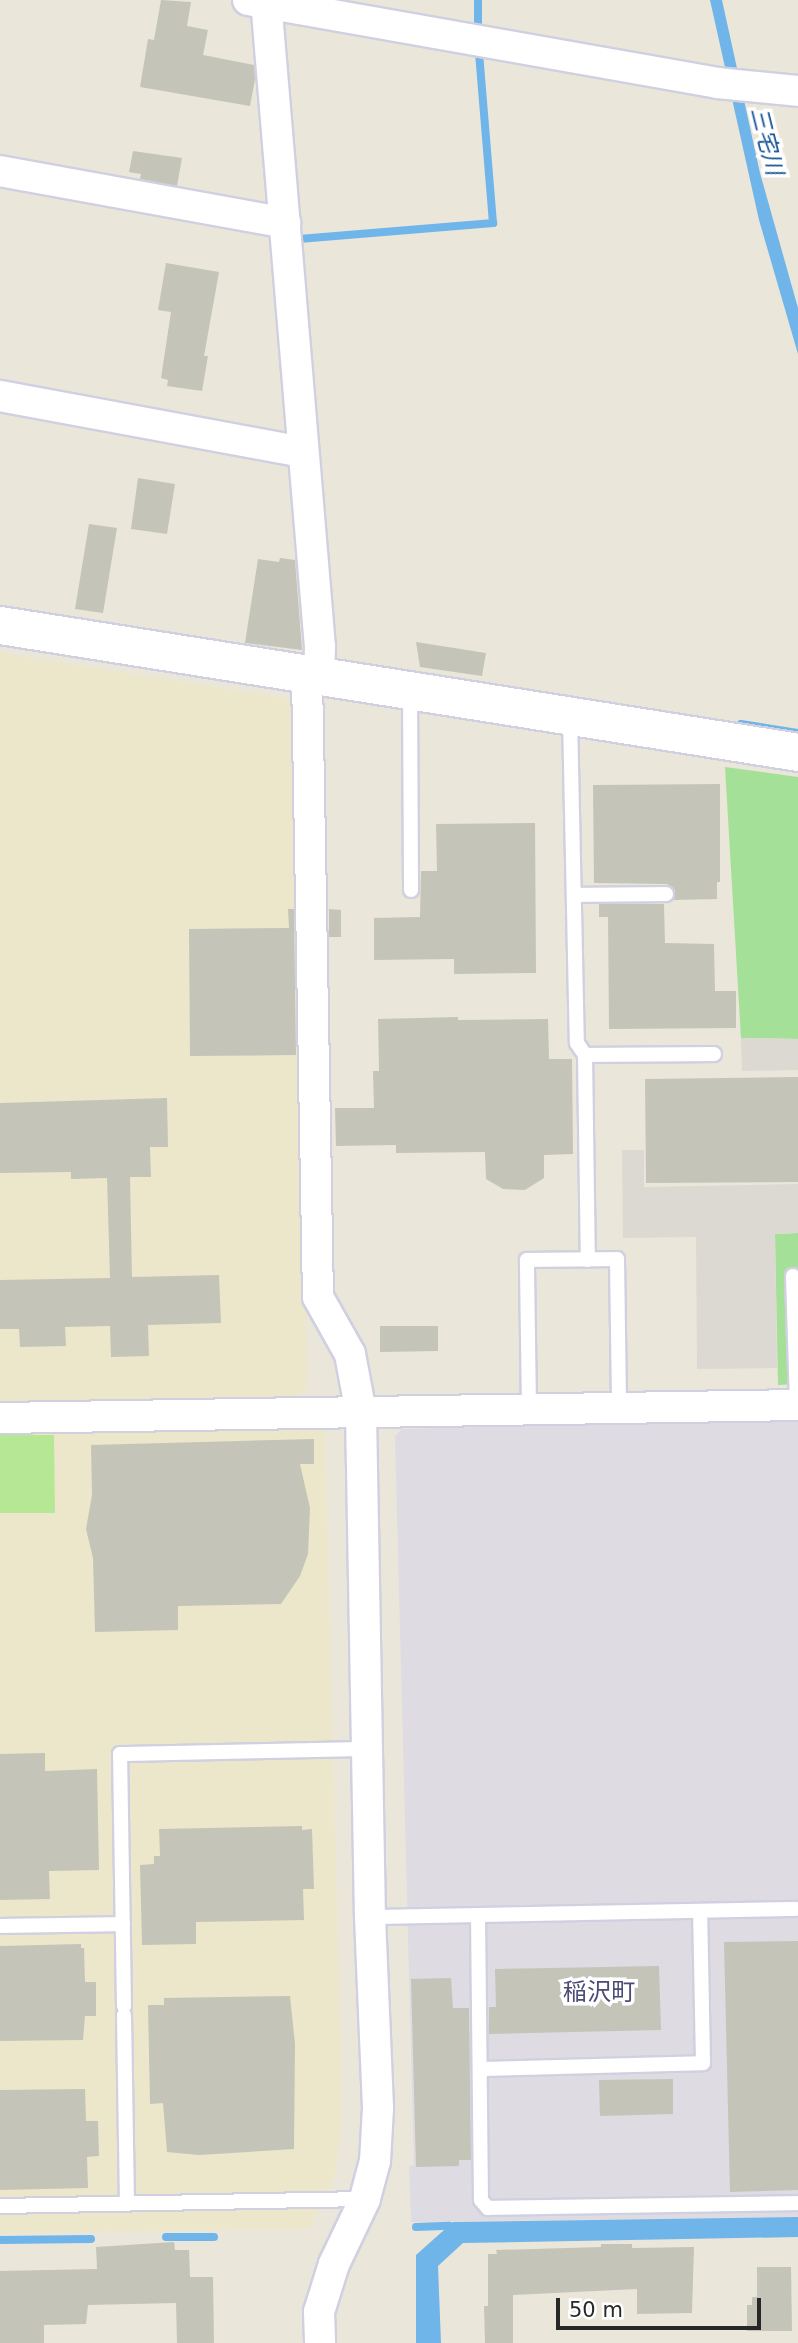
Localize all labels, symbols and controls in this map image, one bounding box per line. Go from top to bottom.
water label: 三宅川 [745,104,789,178]
district label: 稲沢町 [563,1979,635,2007]
scale bar [560,2284,765,2328]
text: 50 m [569,2298,623,2322]

